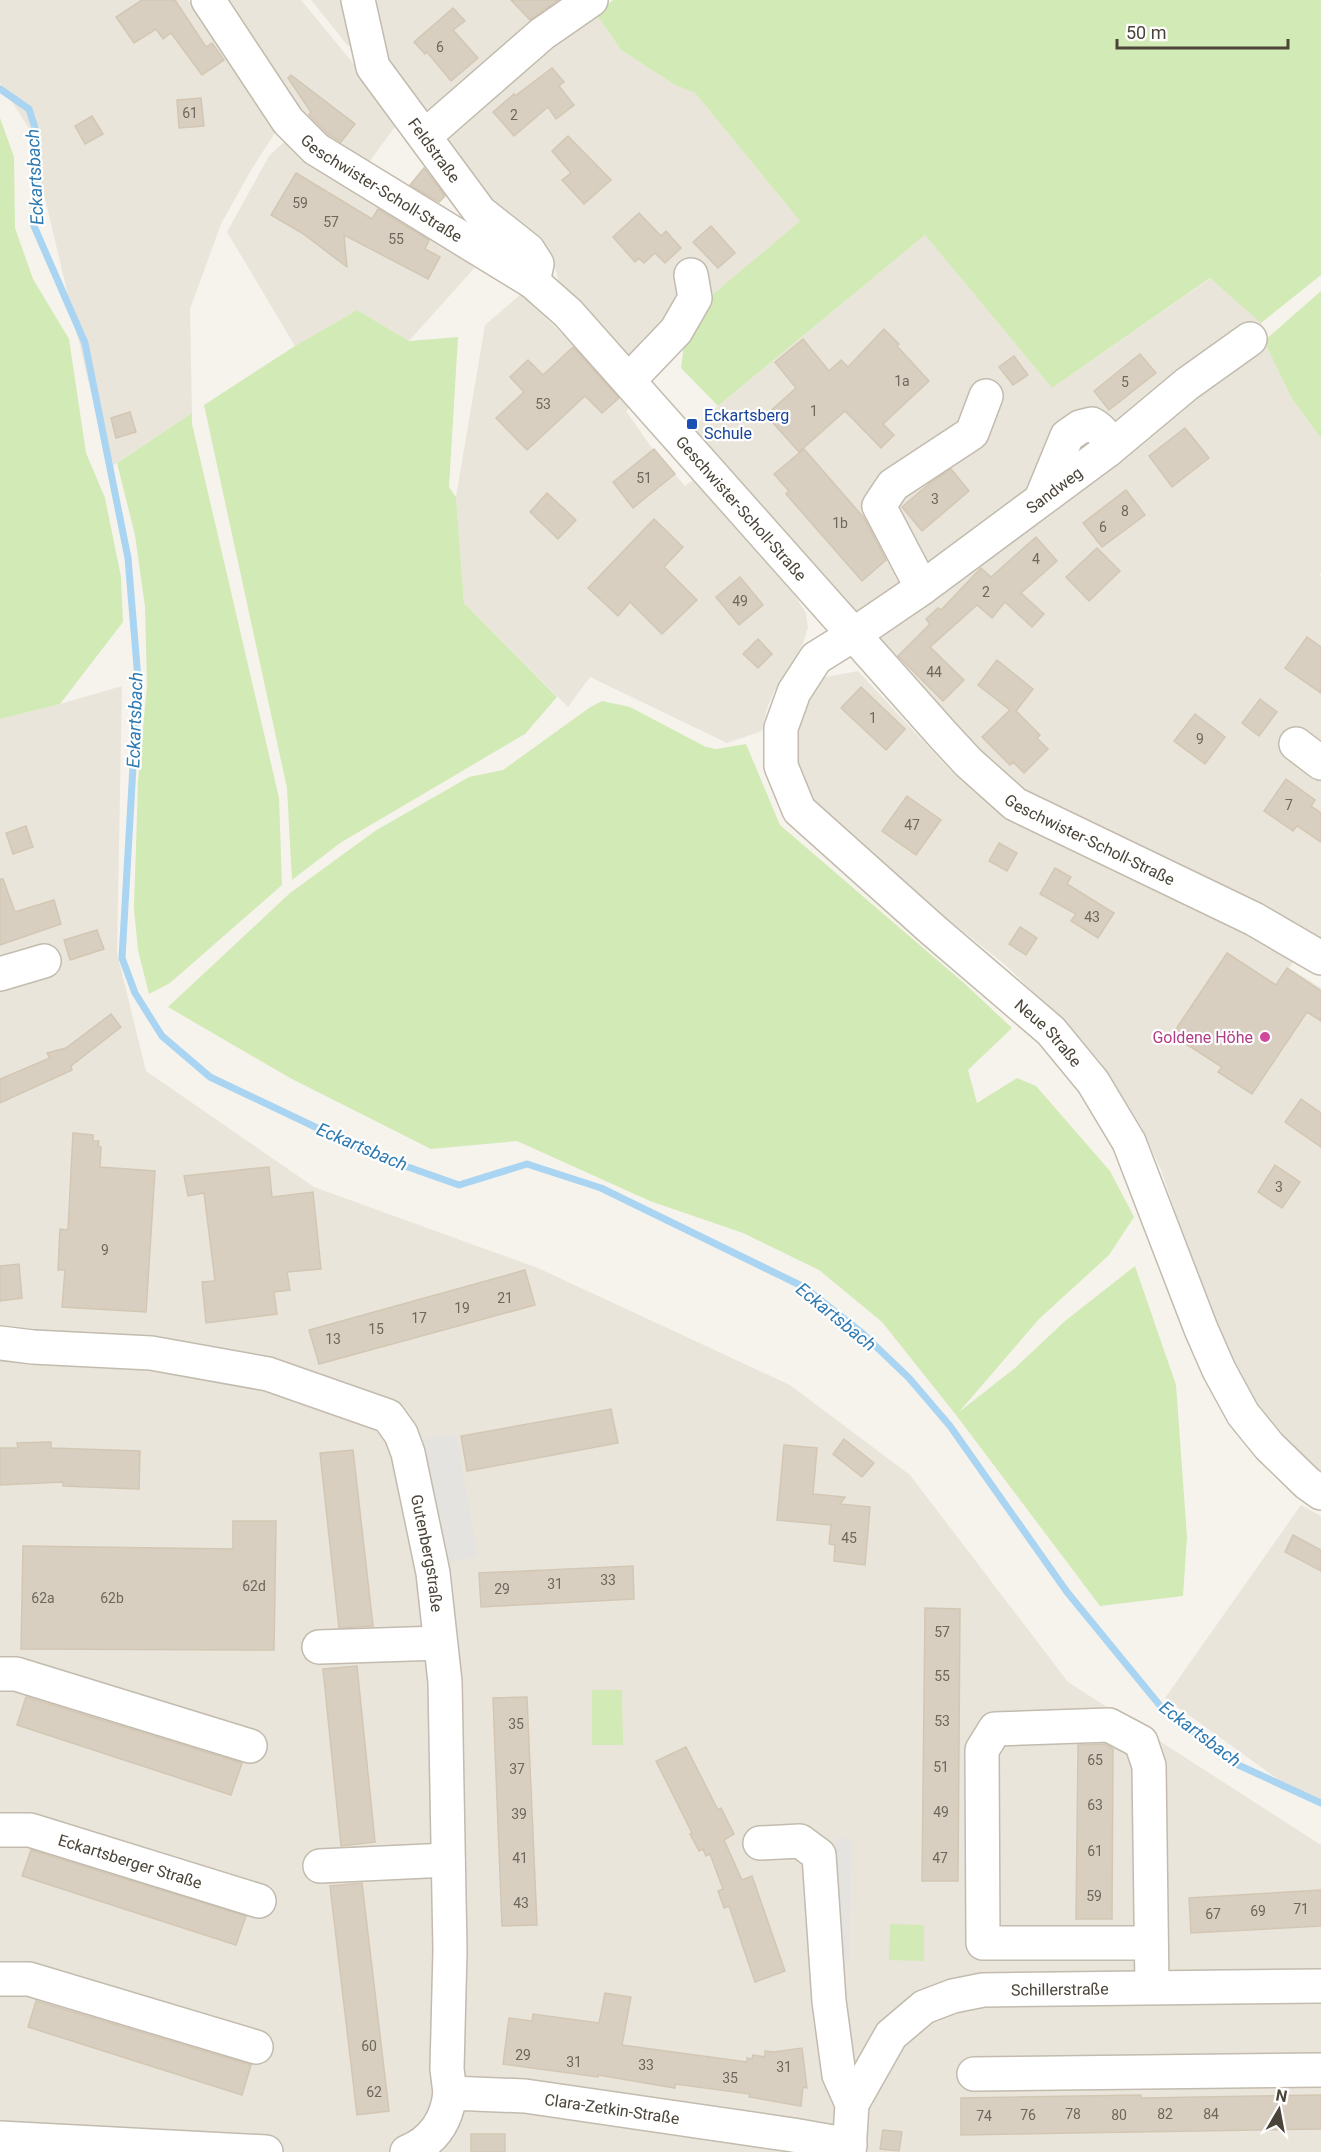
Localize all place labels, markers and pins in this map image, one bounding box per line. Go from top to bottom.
place label: Eckartsberg Schule [704,406,789,443]
marker: Eckartsberg Schule [685,417,699,431]
place label: Goldene Höhe [1152,1028,1253,1047]
marker: Goldene Höhe [1258,1030,1272,1044]

